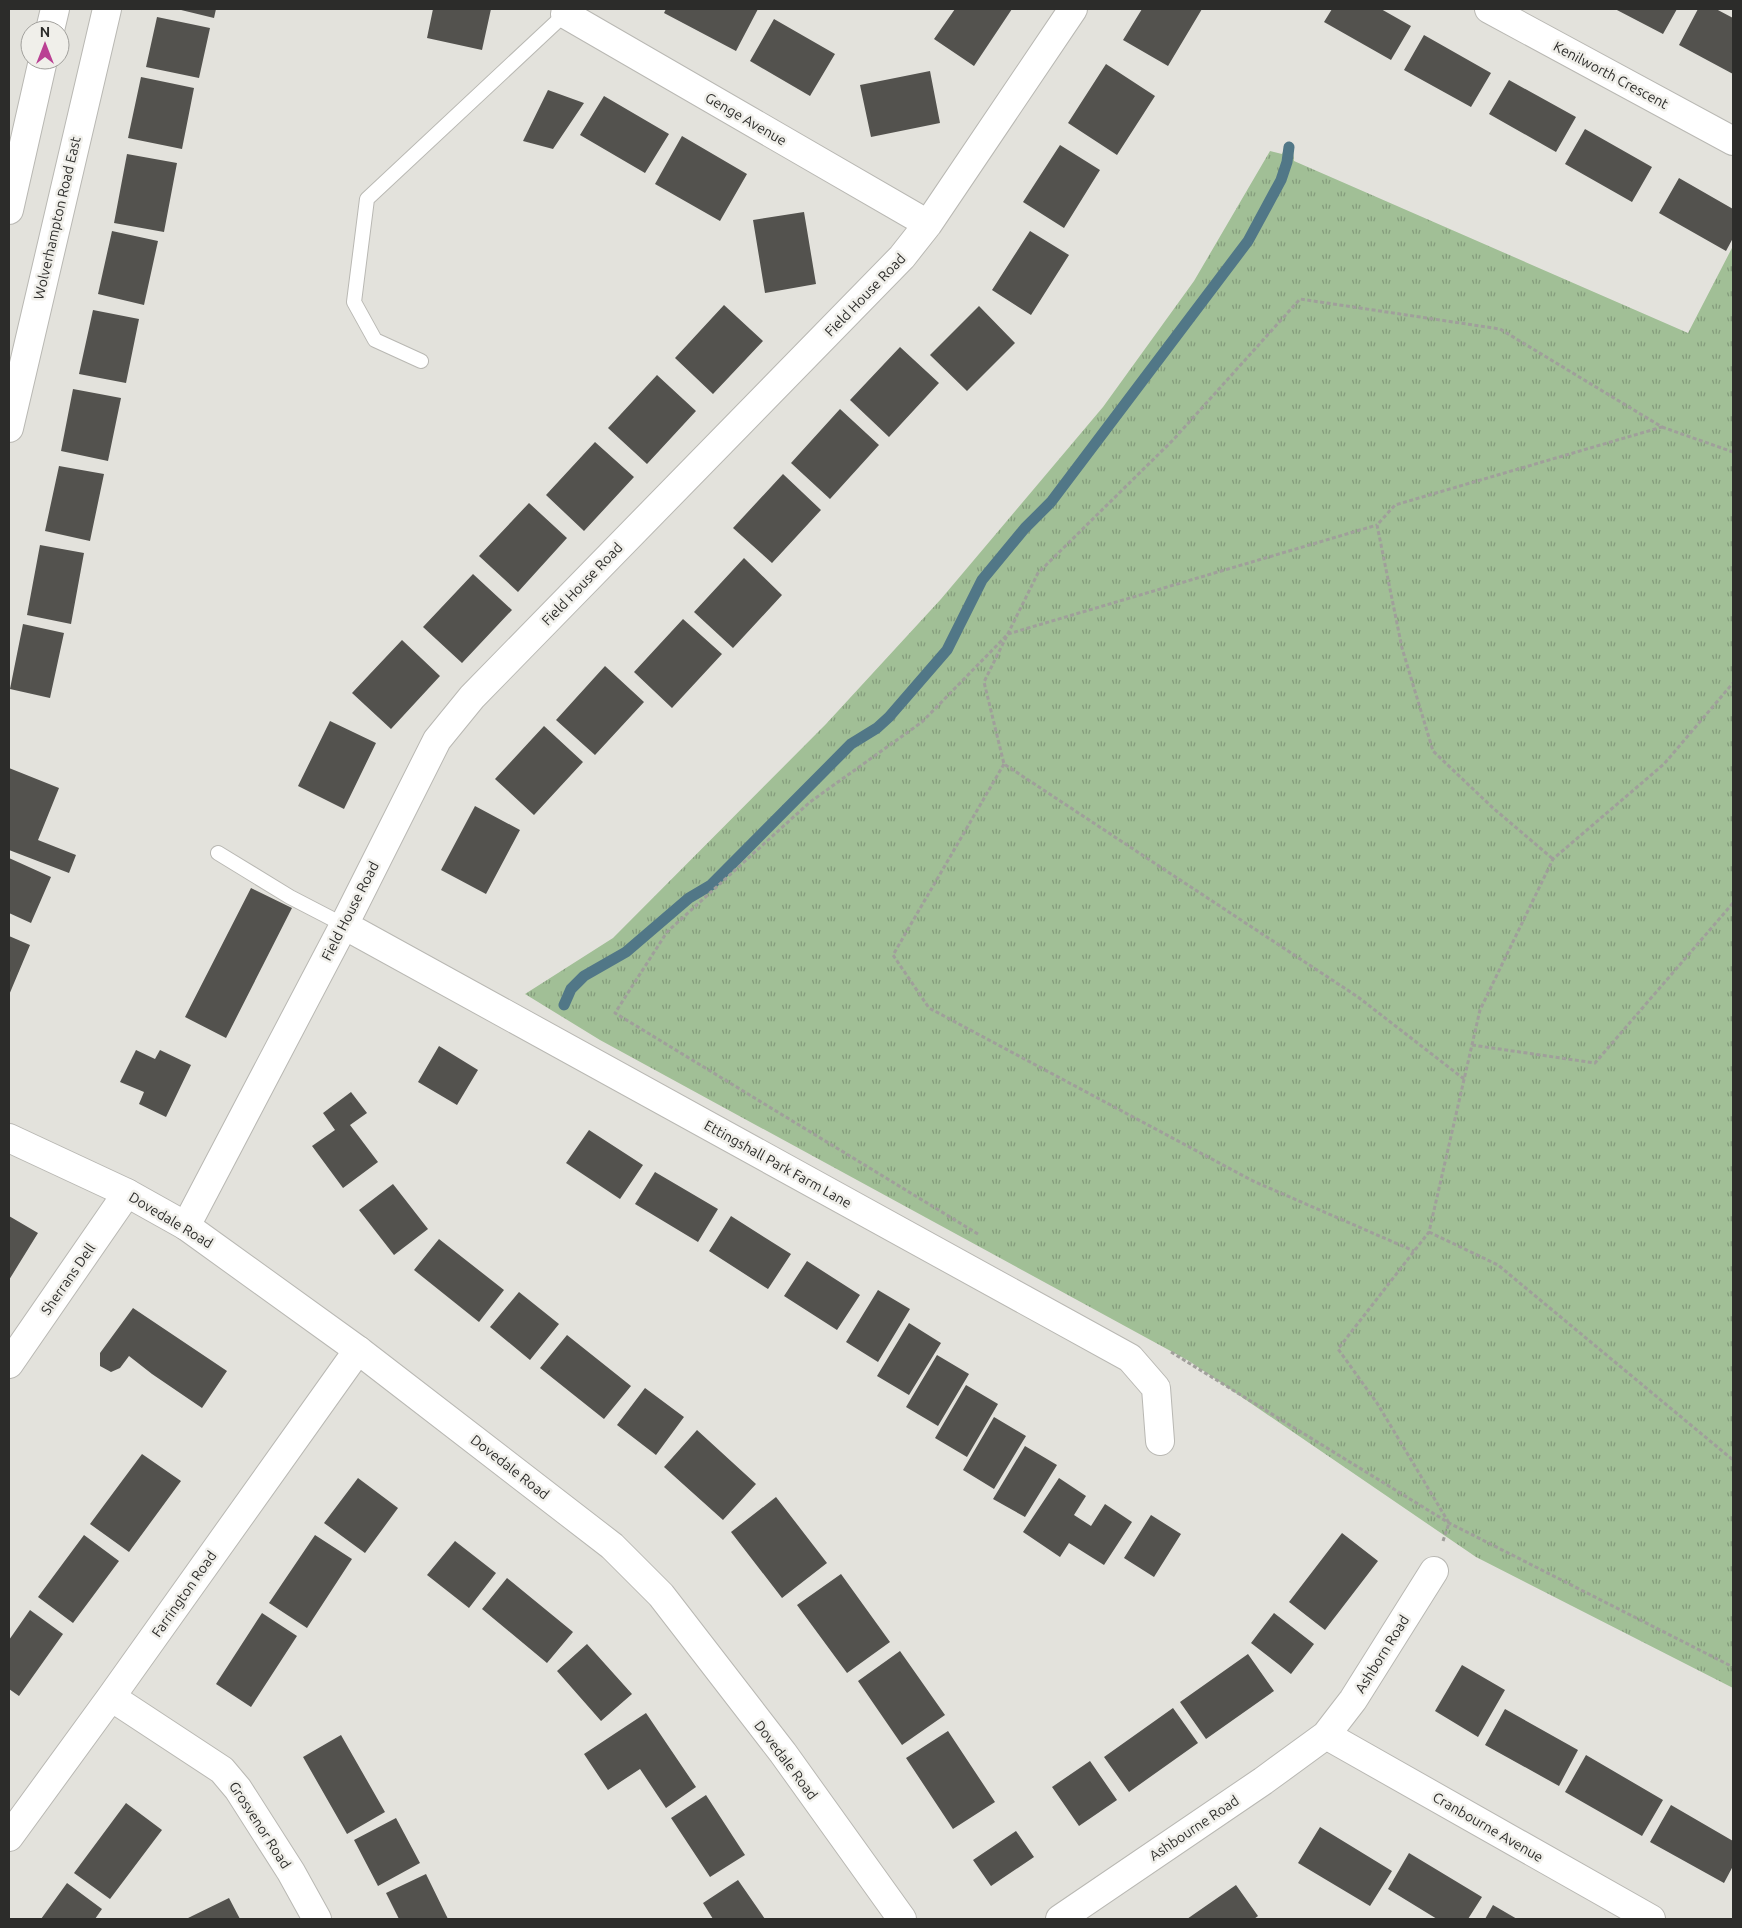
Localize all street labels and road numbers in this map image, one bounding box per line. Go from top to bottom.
street label: Kenilworth Crescent [1551,38,1671,112]
street label: Genge Avenue [703,89,789,149]
street label: Wolverhampton Road East [30,134,84,301]
street label: Field House Road [821,250,909,340]
street label: Field House Road [538,539,626,629]
street label: Field House Road [318,859,382,963]
street label: Ettingshall Park Farm Lane [702,1117,854,1211]
street label: Dovedale Road [126,1189,216,1251]
street label: Sherrans Dell [38,1240,99,1318]
street label: Dovedale Road [468,1432,552,1502]
street label: Farrington Road [148,1548,220,1640]
street label: Ashborn Road [1352,1612,1412,1696]
street label: Dovedale Road [751,1717,821,1803]
street label: Grosvenor Road [226,1779,294,1871]
street label: Cranbourne Avenue [1430,1789,1546,1865]
street label: Ashbourne Road [1146,1792,1242,1864]

